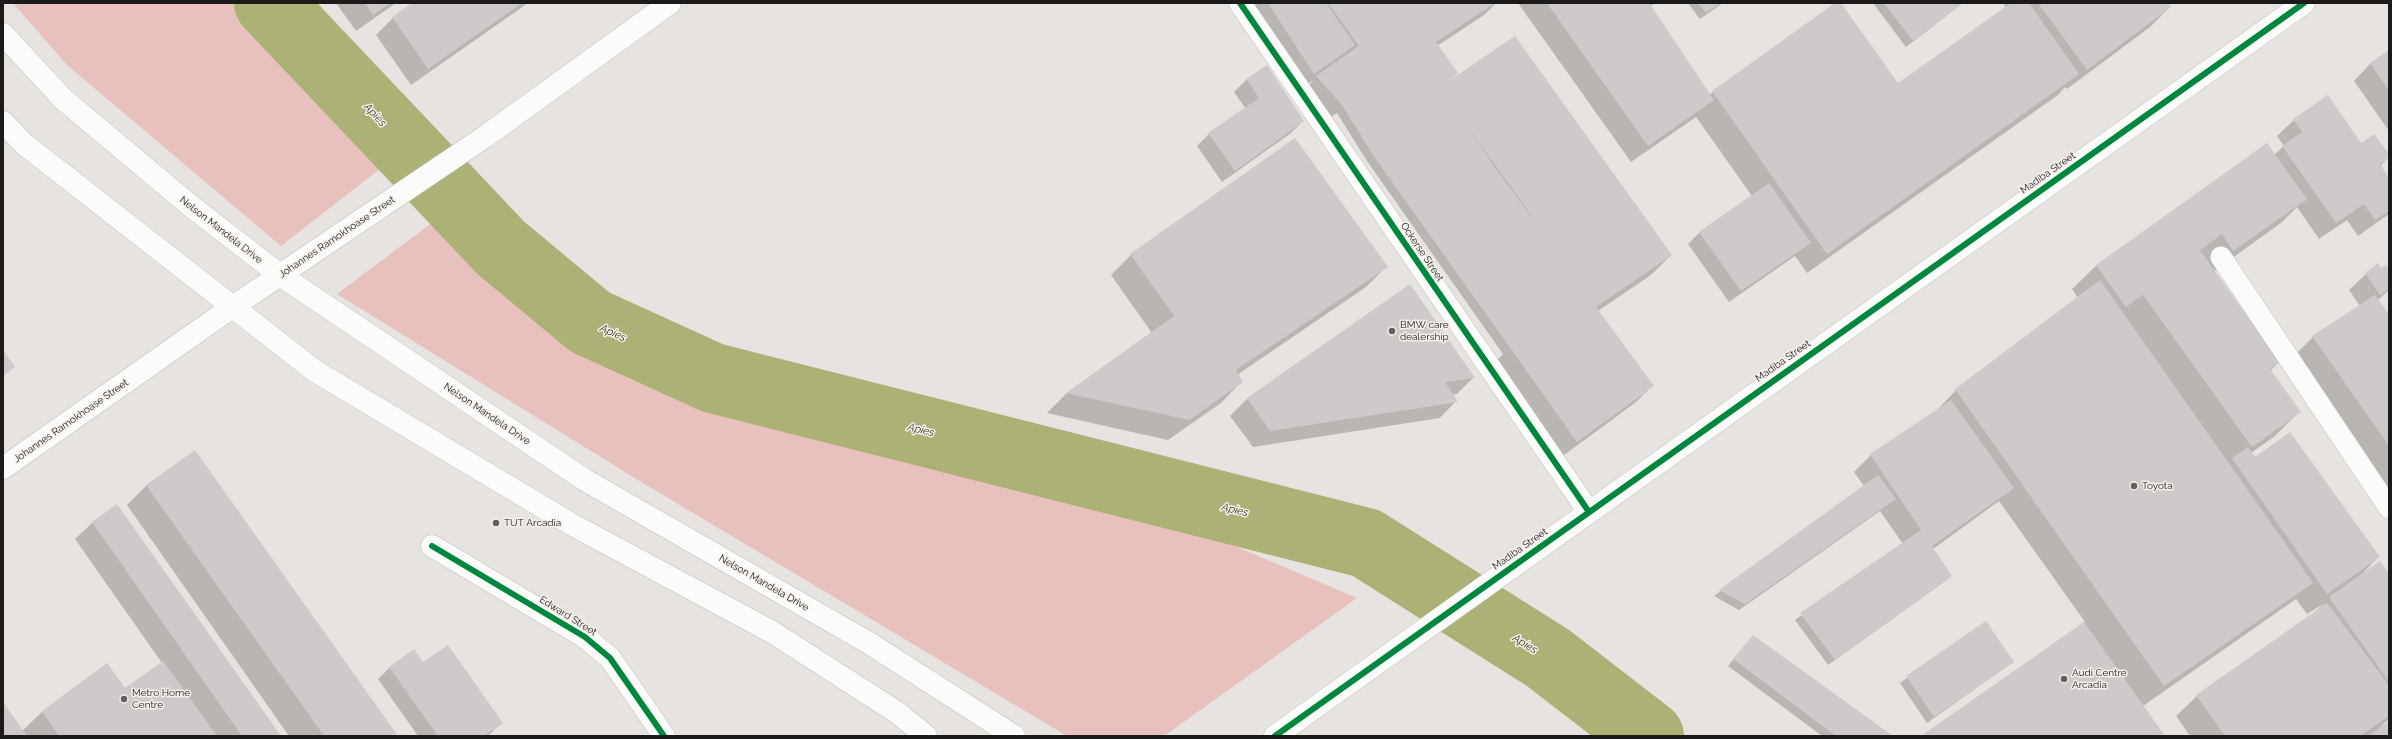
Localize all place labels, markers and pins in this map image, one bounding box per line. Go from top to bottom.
place label: BMW care dealership [1400,319,1449,342]
marker: BMW care dealership [1387,326,1397,336]
place label: Toyota [2142,480,2173,492]
marker: Toyota [2129,481,2139,491]
place label: TUT Arcadia [504,517,561,529]
marker: TUT Arcadia [491,518,501,528]
place label: Audi Centre Arcadia [2072,667,2127,690]
marker: Audi Centre Arcadia [2059,674,2069,684]
place label: Metro Home Centre [132,687,190,710]
marker: Metro Home Centre [119,694,129,704]

